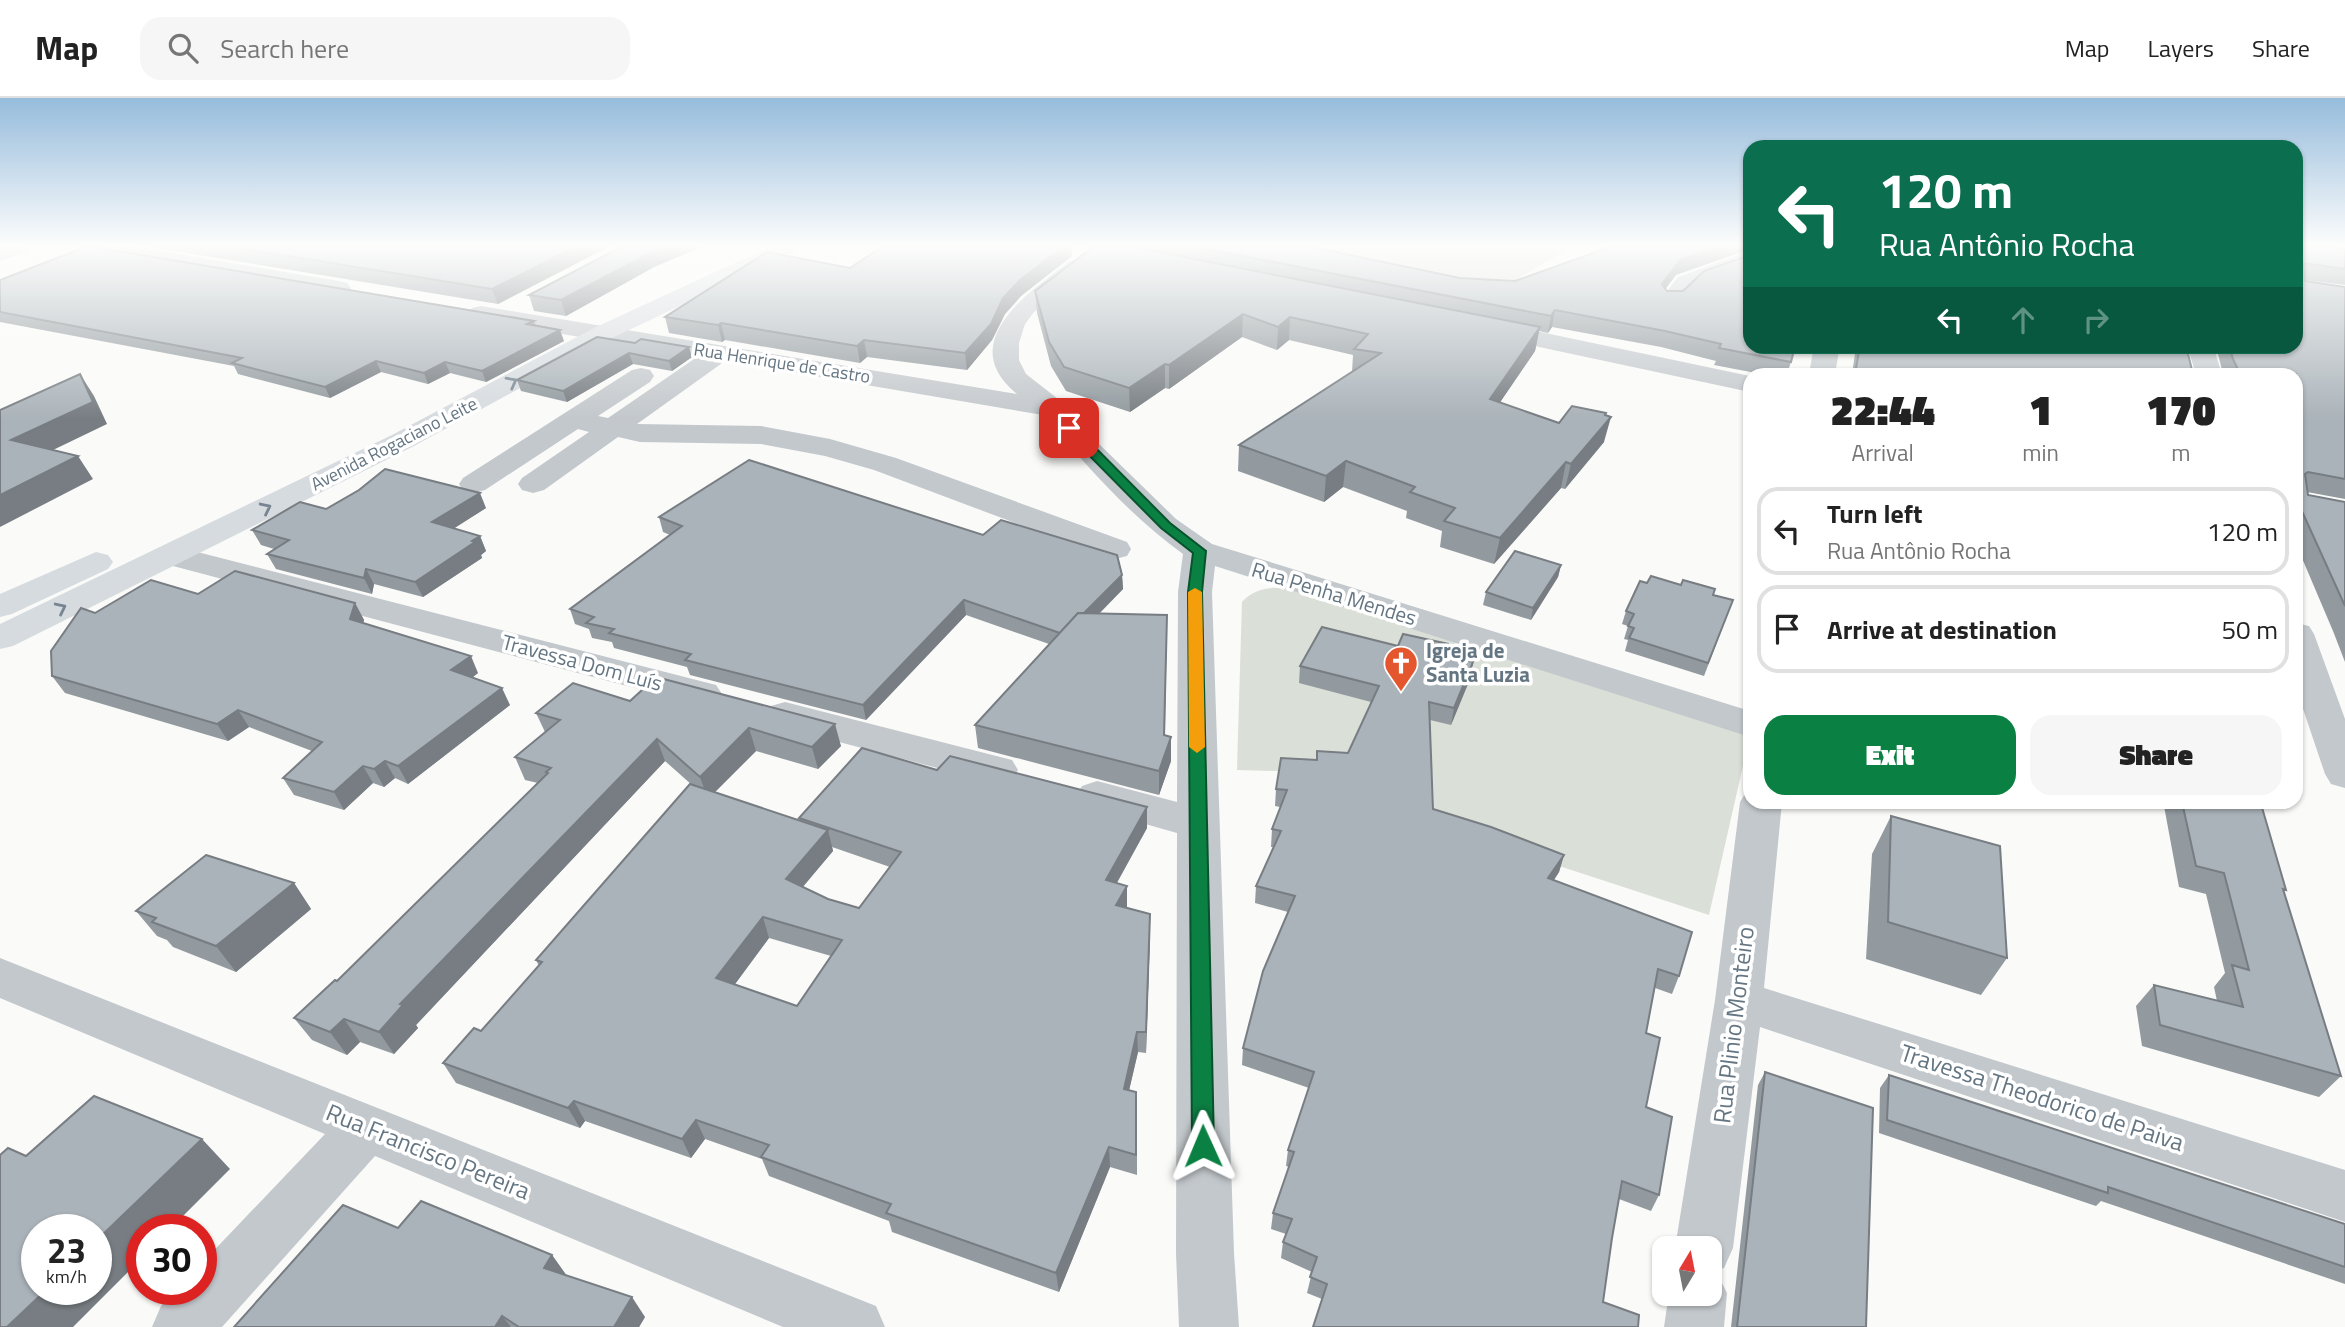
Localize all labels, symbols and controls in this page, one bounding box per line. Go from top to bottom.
search box [140,17,630,80]
text: Map [35,23,98,73]
icon: search [164,29,202,67]
text: Search here [220,29,349,68]
text: Map [2065,30,2110,66]
text: Layers [2148,30,2214,66]
text: Share [2252,30,2310,66]
text: 120 m [1879,152,2013,227]
icon: left [1764,168,1855,259]
text: Rua Antônio Rocha [1879,220,2135,268]
icon: left [1931,301,1969,339]
icon: ahead [2004,301,2042,339]
icon: right [2077,301,2115,339]
street label: Rua Henrique de Castro [692,335,872,390]
one-way arrow [505,377,517,390]
text: 22:44 [1830,377,1935,441]
text: 1 [2029,377,2052,441]
text: 170 [2146,377,2216,441]
street label: Avenida Rogaciano Leite [306,390,482,497]
pin [1039,398,1099,458]
icon: arrive [1050,409,1088,447]
text: Arrival [1851,435,1914,470]
text: min [2022,435,2059,470]
text: m [2171,435,2191,470]
text: Turn left [1827,494,1922,533]
one-way arrow [259,503,271,517]
icon: left [1768,512,1806,550]
text: 120 m [2207,512,2278,551]
text: Rua Antônio Rocha [1827,533,2011,568]
street label: Rua Penha Mendes [1248,553,1421,633]
one-way arrow [54,602,66,616]
icon: arrive [1768,610,1806,648]
text: Arrive at destination [1827,610,2057,649]
text: 50 m [2221,610,2278,649]
street label: Travessa Dom Luís [499,625,666,699]
place label: Igreja de Santa Luzia [1426,634,1530,690]
church icon: Igreja de Santa Luzia [1382,644,1420,693]
button: Exit [1764,715,2016,795]
button: Share [2030,715,2282,795]
street label: Rua Plinio Monteiro [1703,924,1763,1125]
street label: Travessa Theodorico de Paiva [1896,1034,2189,1160]
street label: Rua Francisco Pereira [321,1094,536,1208]
position arrow [1166,1109,1240,1183]
speed limit sign: 30 [126,1214,217,1305]
text: 23 [47,1223,86,1277]
north arrow [1652,1236,1722,1306]
map controls [1652,1236,1722,1306]
text: km/h [46,1263,87,1290]

